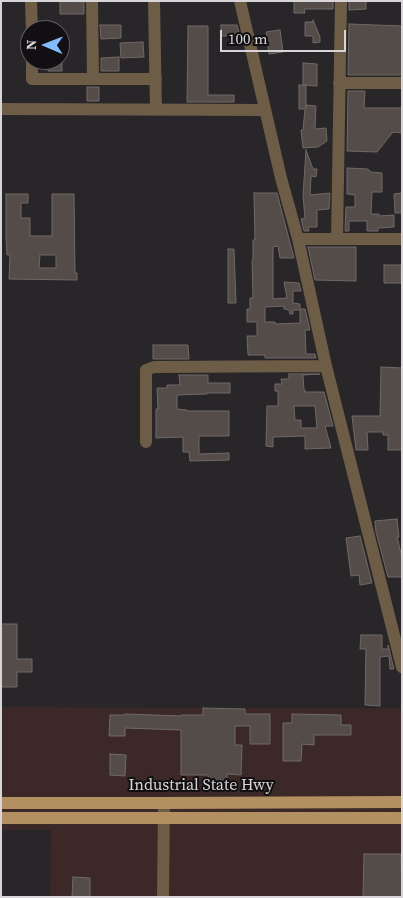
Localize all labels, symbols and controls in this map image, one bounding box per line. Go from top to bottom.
north arrow [20,20,70,70]
scale bar [223,20,349,52]
text: 100 m [228,28,268,49]
text: N [21,39,41,50]
street label: Industrial State Hwy [128,776,274,796]

